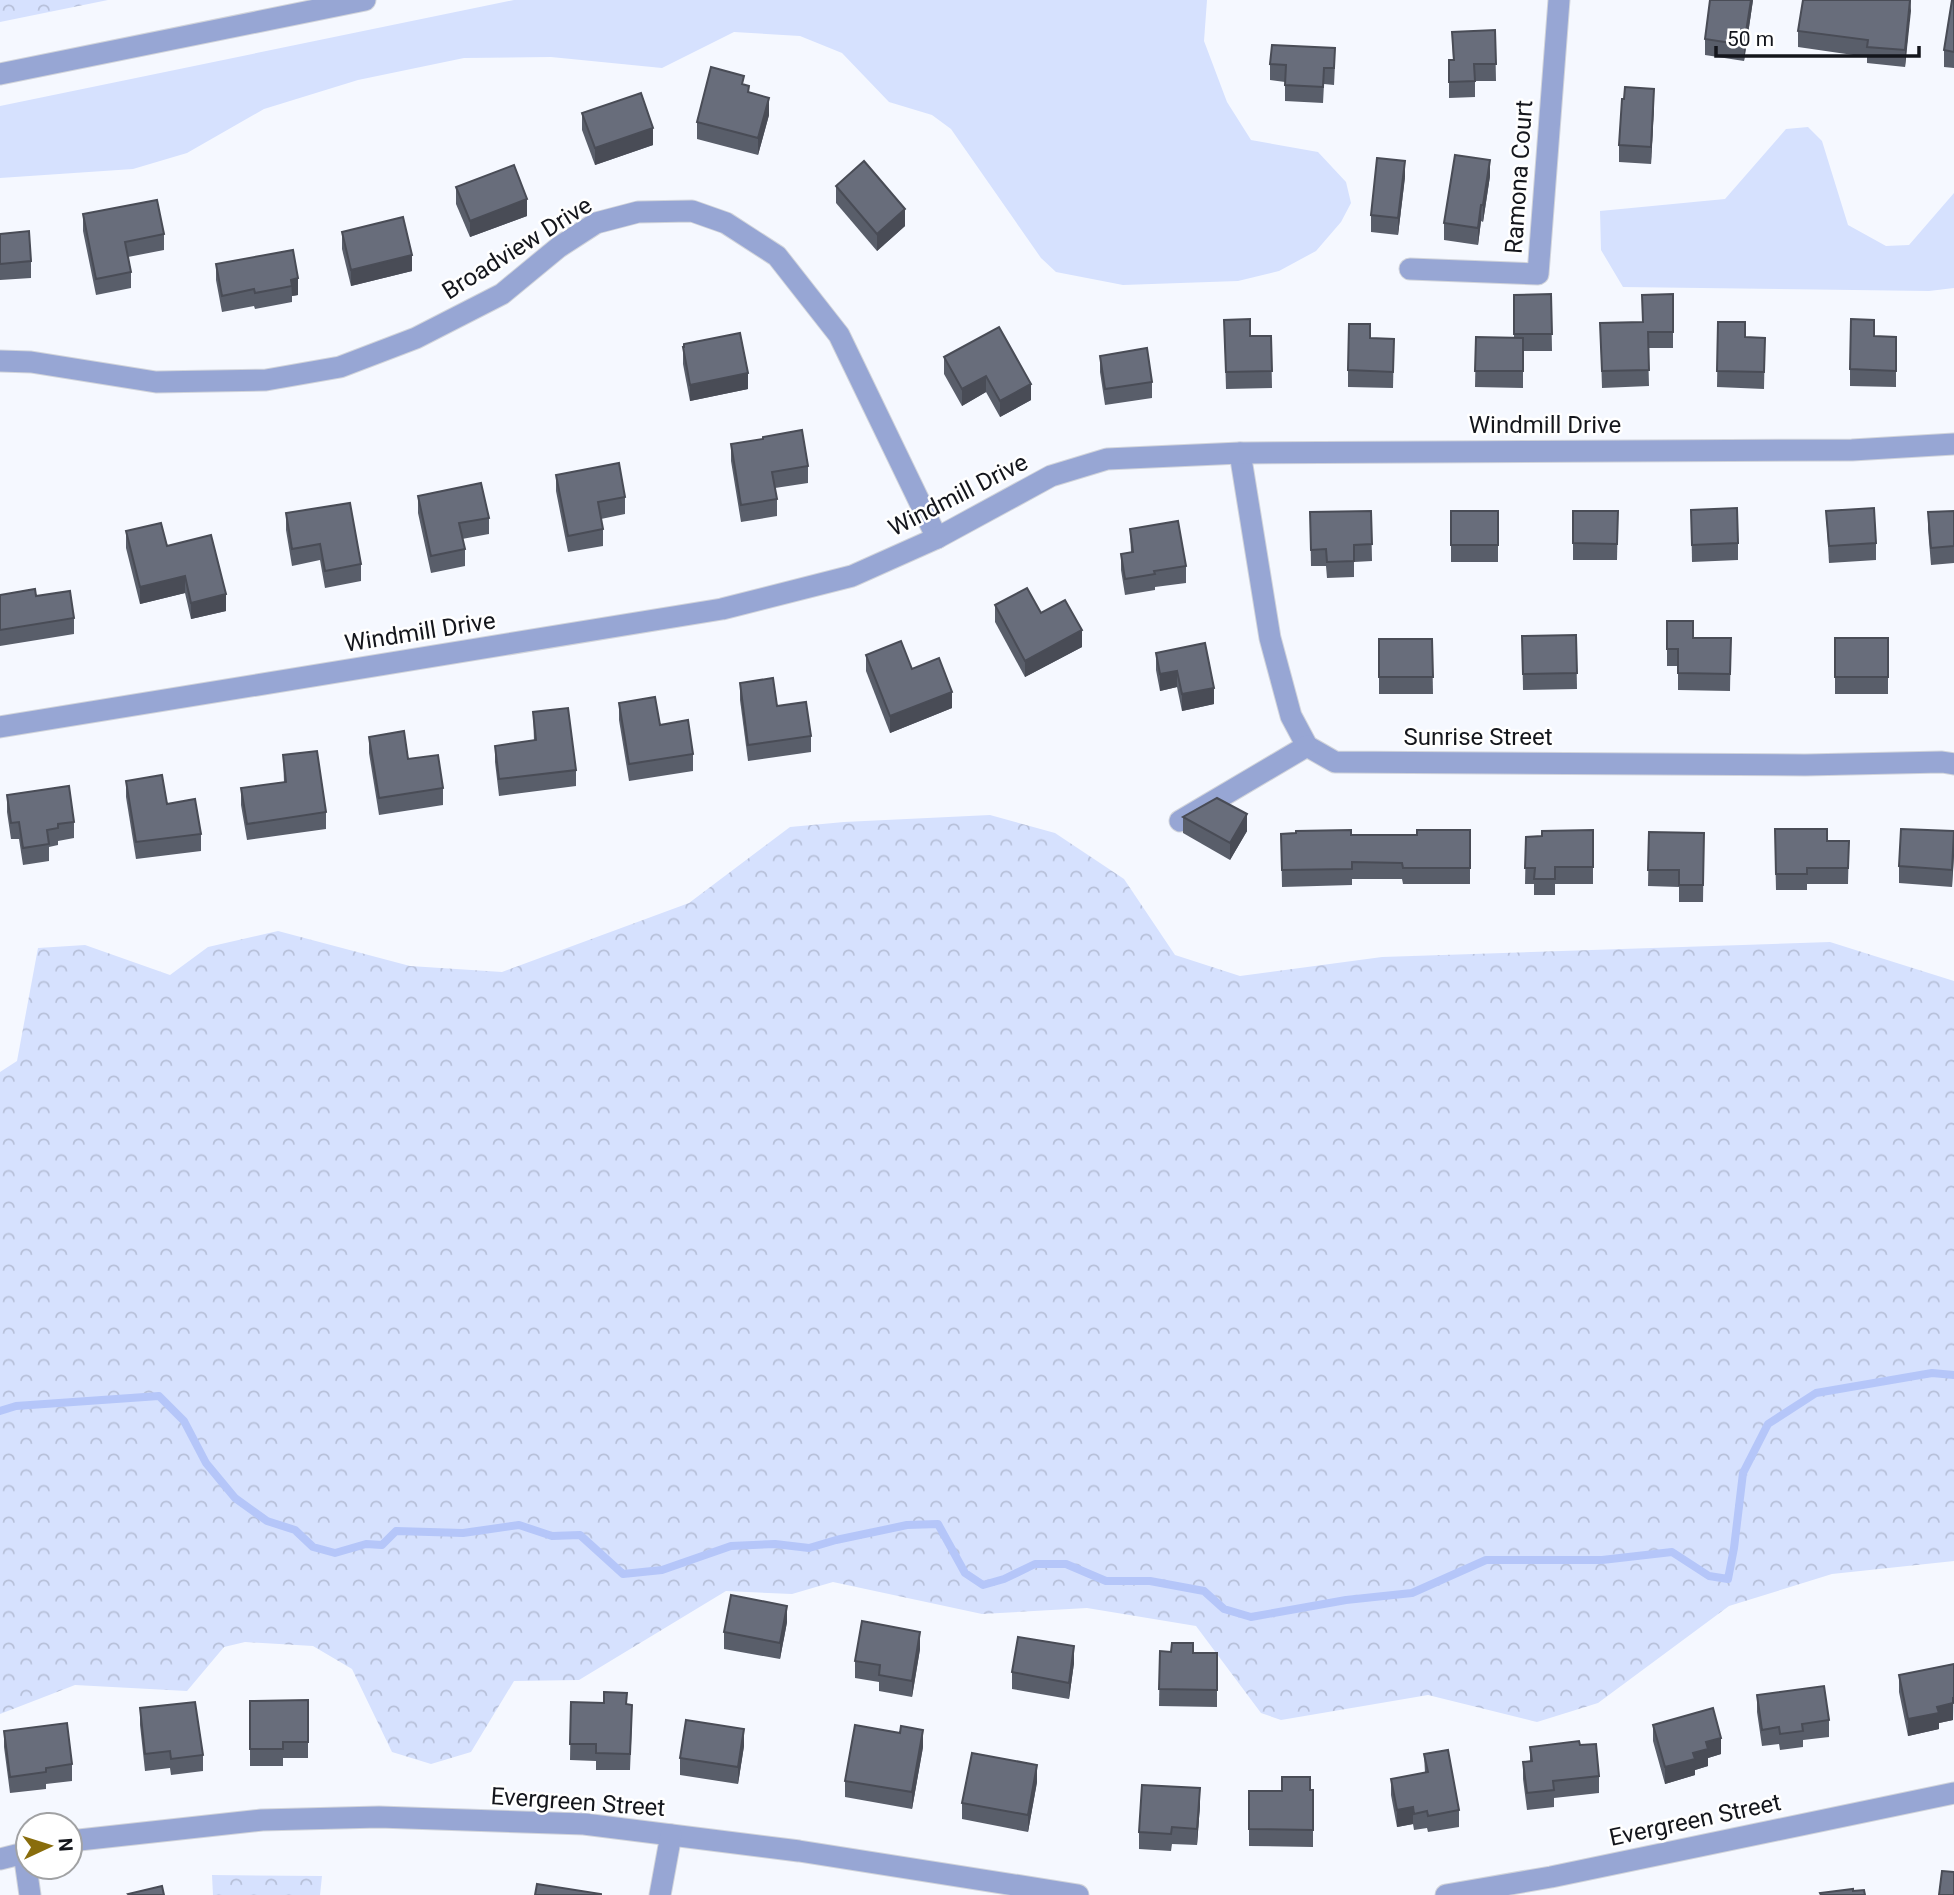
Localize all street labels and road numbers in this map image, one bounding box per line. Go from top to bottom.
street label: Ramona Court [1500,99,1538,255]
street label: Broadview Drive [437,191,597,305]
street label: Windmill Drive [1469,411,1621,439]
street label: Windmill Drive [884,448,1032,542]
street label: Windmill Drive [343,606,497,658]
street label: Sunrise Street [1403,723,1553,751]
street label: Evergreen Street [490,1782,666,1822]
street label: Evergreen Street [1607,1788,1784,1852]

